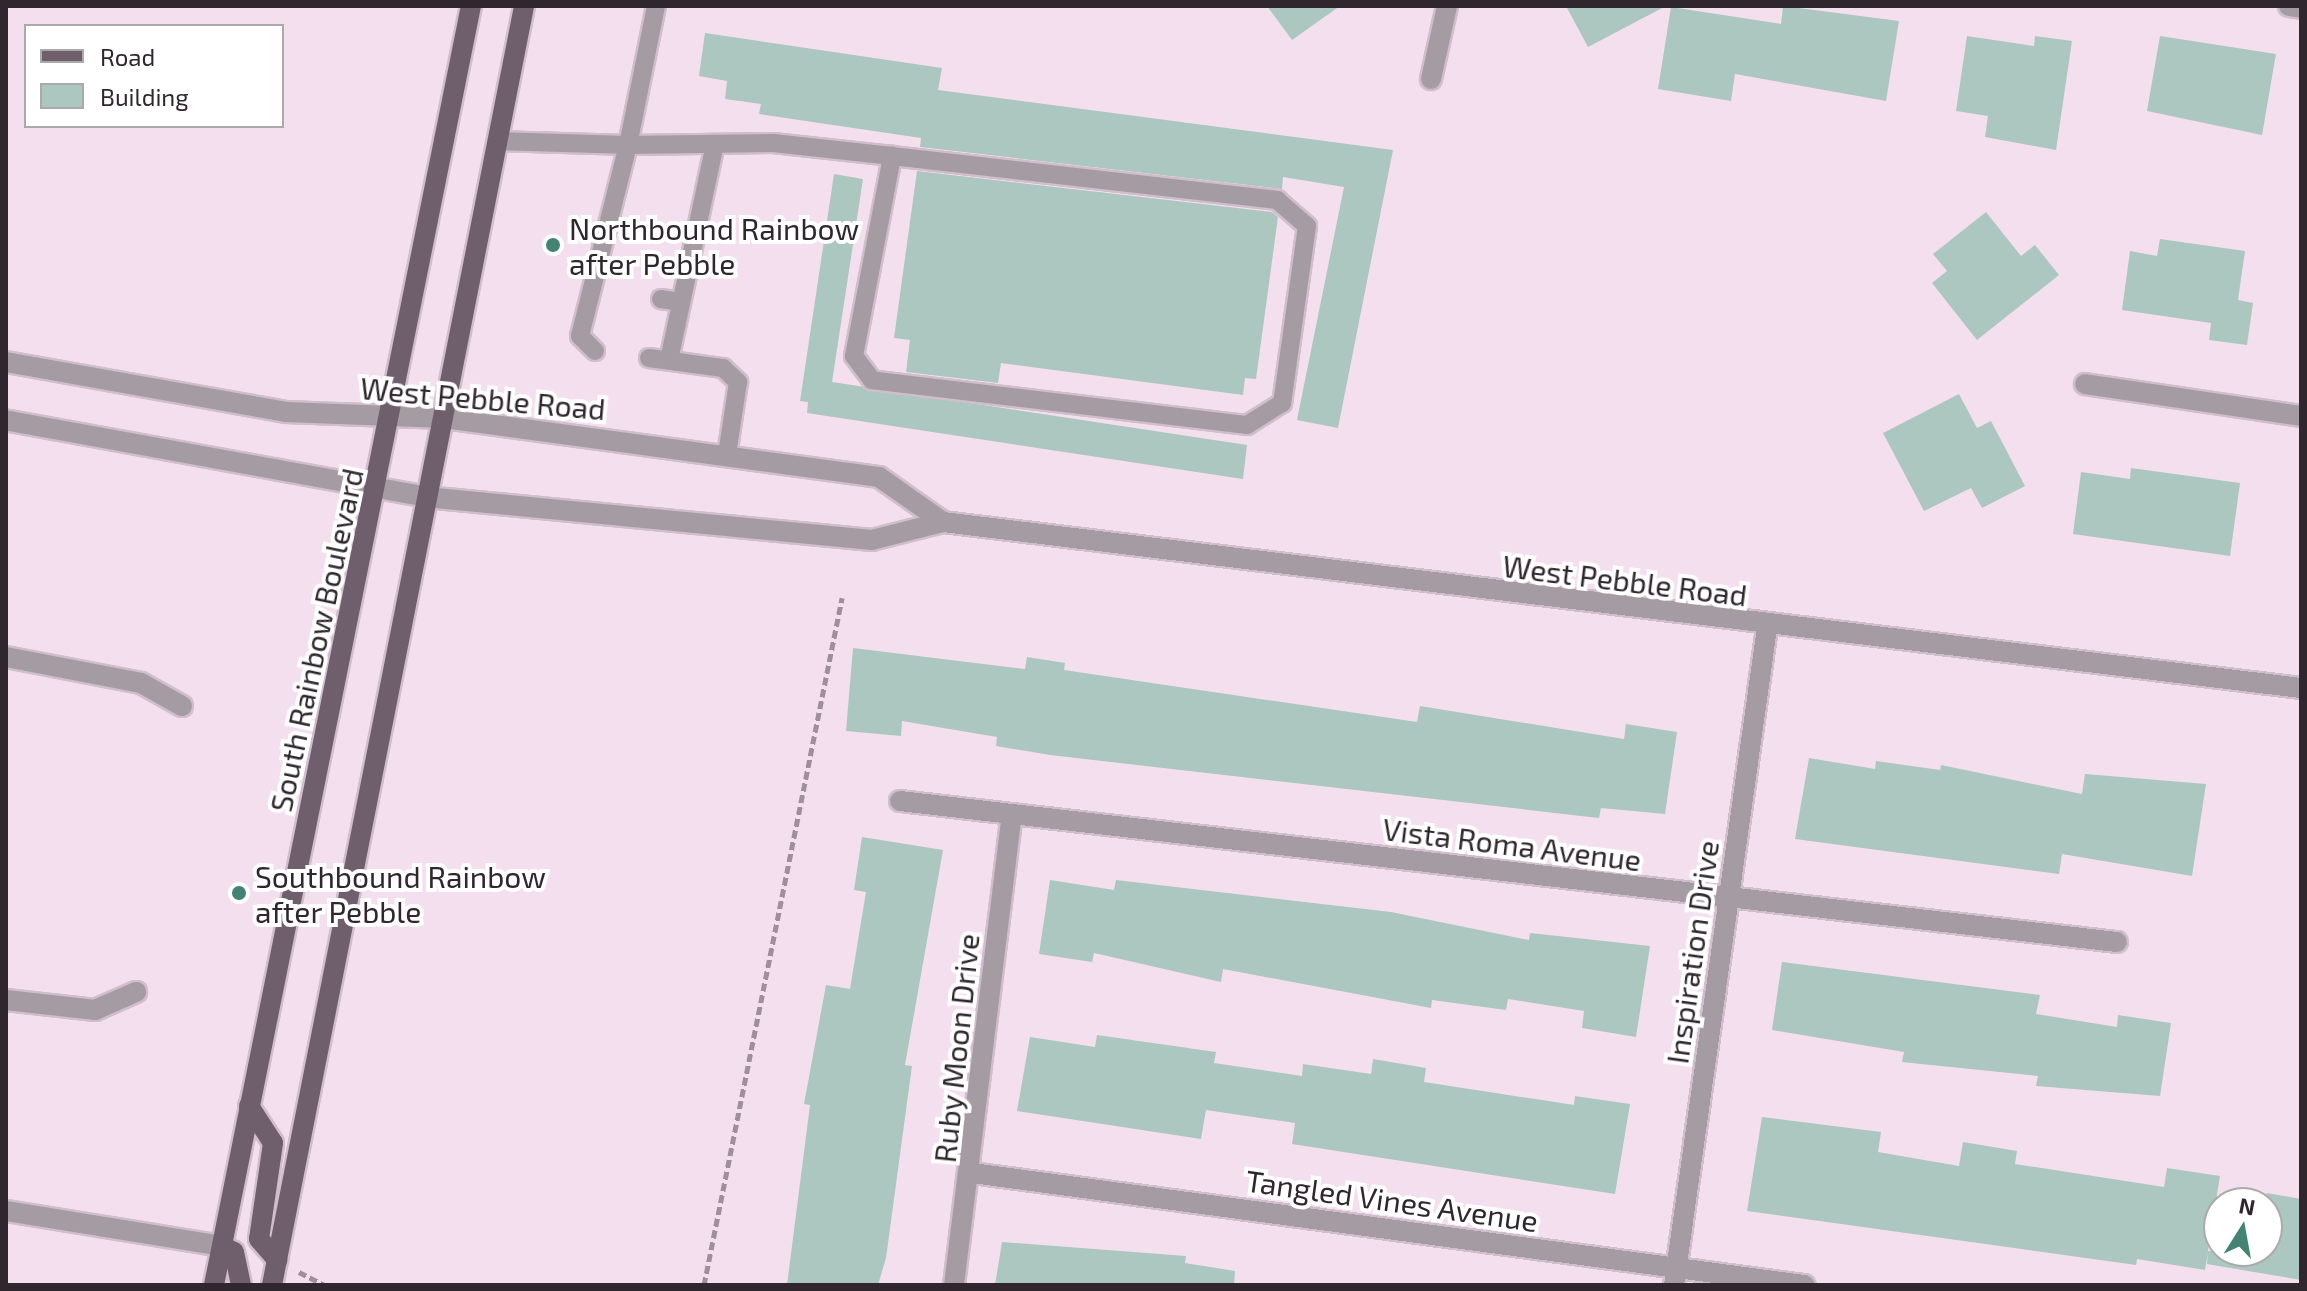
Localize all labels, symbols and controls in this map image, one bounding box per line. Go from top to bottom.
legend [24,24,284,128]
text: Road [100,42,155,71]
text: Building [100,82,189,111]
place label: Northbound Rainbow after Pebble [569,210,859,280]
marker: Northbound Rainbow after Pebble [544,236,562,254]
street label: West Pebble Road [359,369,607,427]
street label: South Rainbow Boulevard [262,465,370,815]
street label: West Pebble Road [1501,547,1749,613]
street label: Vista Roma Avenue [1380,810,1644,878]
street label: Inspiration Drive [1659,838,1725,1066]
place label: Southbound Rainbow after Pebble [255,858,546,928]
marker: Southbound Rainbow after Pebble [230,884,248,902]
street label: Ruby Moon Drive [926,931,986,1165]
street label: Tangled Vines Avenue [1243,1162,1541,1238]
north arrow [2203,1187,2283,1267]
text: N [2237,1191,2257,1220]

